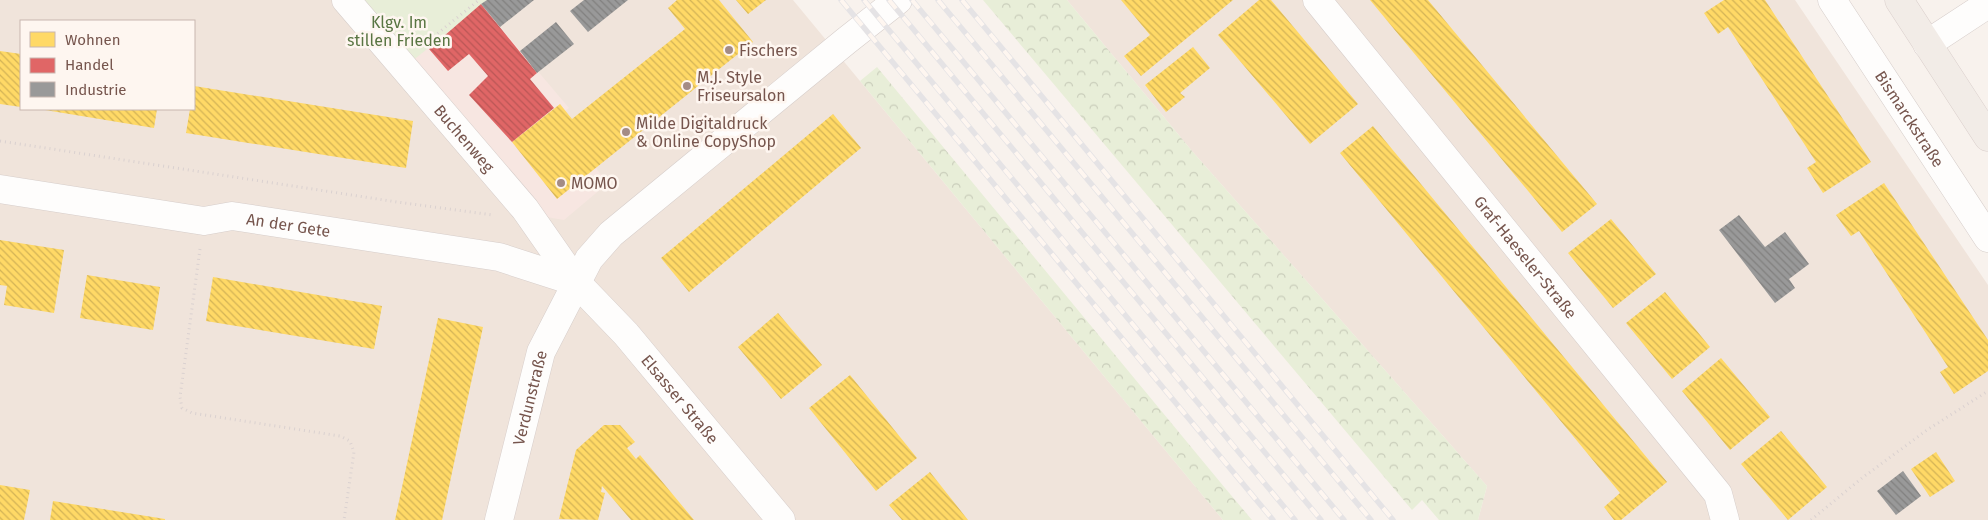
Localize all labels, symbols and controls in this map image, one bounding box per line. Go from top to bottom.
park label: Klgv. Im stillen Frieden [347,13,451,50]
legend [20,20,195,110]
text: Wohnen [65,31,121,49]
place label: Fischers [739,41,797,60]
marker: Fischers [723,44,735,56]
text: Handel [65,56,114,74]
street label: Bismarckstraße [1871,67,1948,171]
place label: M.J. Style Friseursalon [697,68,786,105]
marker: M.J. Style Friseursalon [681,80,693,92]
text: Industrie [65,81,127,99]
street label: Buchenweg [430,101,499,176]
place label: Milde Digitaldruck & Online CopyShop [636,114,776,151]
marker: Milde Digitaldruck & Online CopyShop [620,126,632,138]
place label: MOMO [571,174,618,193]
marker: MOMO [555,177,567,189]
street label: Graf-Haeseler-Straße [1470,192,1581,322]
street label: An der Gete [245,209,332,240]
street label: Verdunstraße [509,348,551,447]
street label: Elsasser Straße [638,351,723,447]

